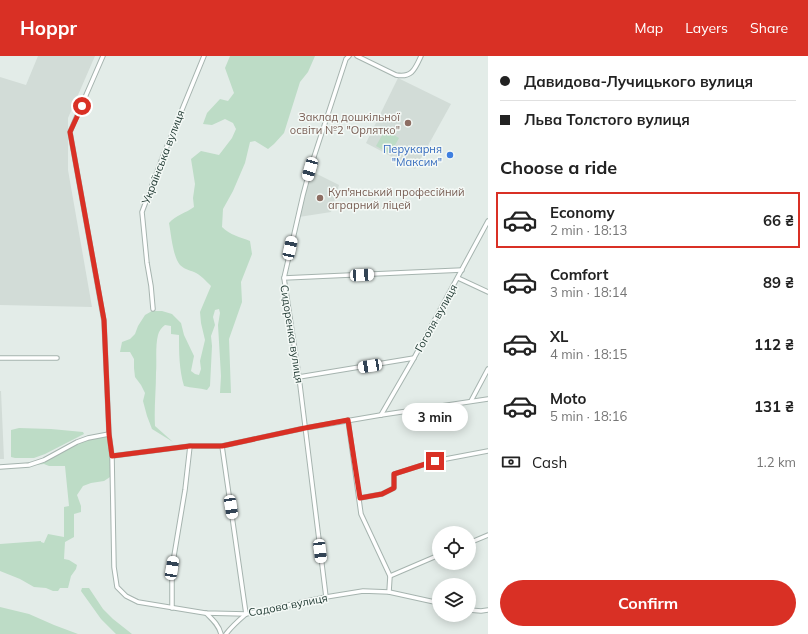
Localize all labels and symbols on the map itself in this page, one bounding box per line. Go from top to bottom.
route start [73,97,91,115]
street label: Українська вулиця [138,108,187,207]
place label: Заклад дошкільної освіти №2 "Орлятко" [290,110,400,137]
marker: Заклад дошкільної освіти №2 "Орлятко" [403,118,413,128]
place label: Перукарня "Максим" [383,142,442,169]
marker: Перукарня "Максим" [445,150,455,160]
car [301,156,319,182]
place label: Куп'янський професійний аграрний ліцей [328,185,465,212]
marker: Куп'янський професійний аграрний ліцей [315,193,325,203]
car [282,235,298,261]
car [350,268,374,282]
street label: Гоголя вулиця [412,282,460,354]
street label: Сидоренка вулиця [277,284,307,384]
car [357,358,383,374]
callout: 3 min [402,403,468,431]
route end [426,452,444,470]
car [223,494,239,520]
car [313,538,327,564]
car [164,555,180,581]
street label: Садова вулиця [247,590,329,620]

